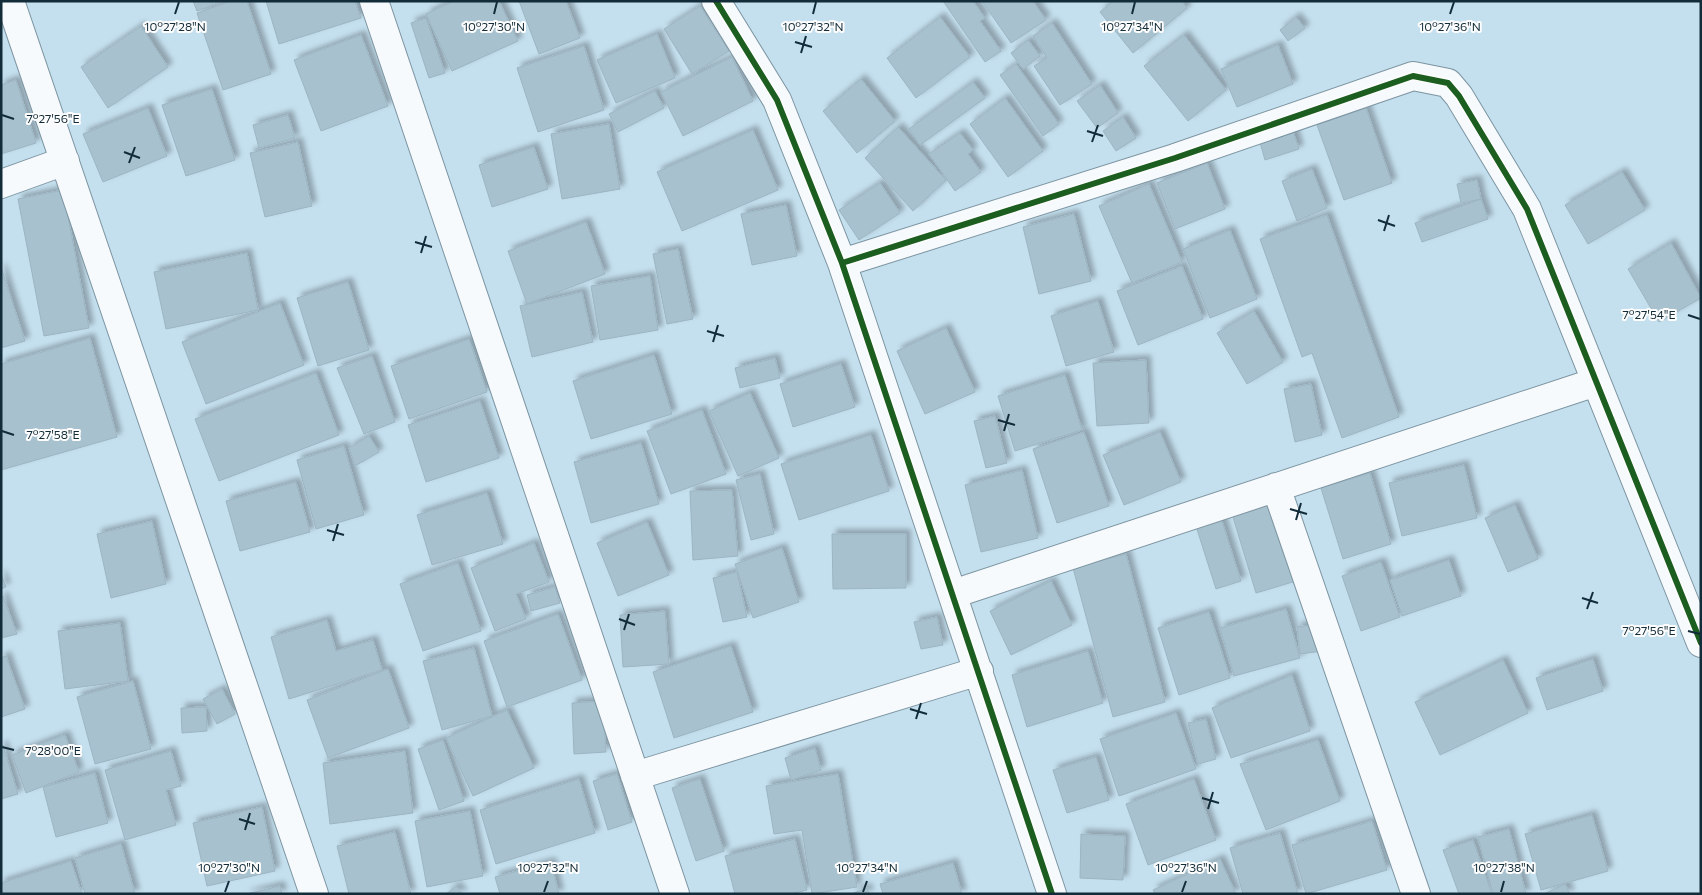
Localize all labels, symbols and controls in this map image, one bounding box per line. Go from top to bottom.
text: 10°27'28"N [144,19,206,33]
text: 10°27'30"N [463,19,525,33]
text: 10°27'32"N [783,19,843,33]
text: 10°27'34"N [1101,19,1163,33]
text: 10°27'36"N [1419,19,1481,33]
text: 7°27'56"E [26,111,80,125]
text: 7°27'54"E [1622,307,1676,321]
text: 7°27'58"E [26,427,80,441]
text: 7°27'56"E [1622,623,1676,637]
text: 7°28'00"E [25,743,81,757]
text: 10°27'30"N [198,860,260,874]
text: 10°27'32"N [518,860,578,874]
text: 10°27'34"N [836,860,898,874]
text: 10°27'36"N [1155,860,1217,874]
text: 10°27'38"N [1473,860,1535,874]

